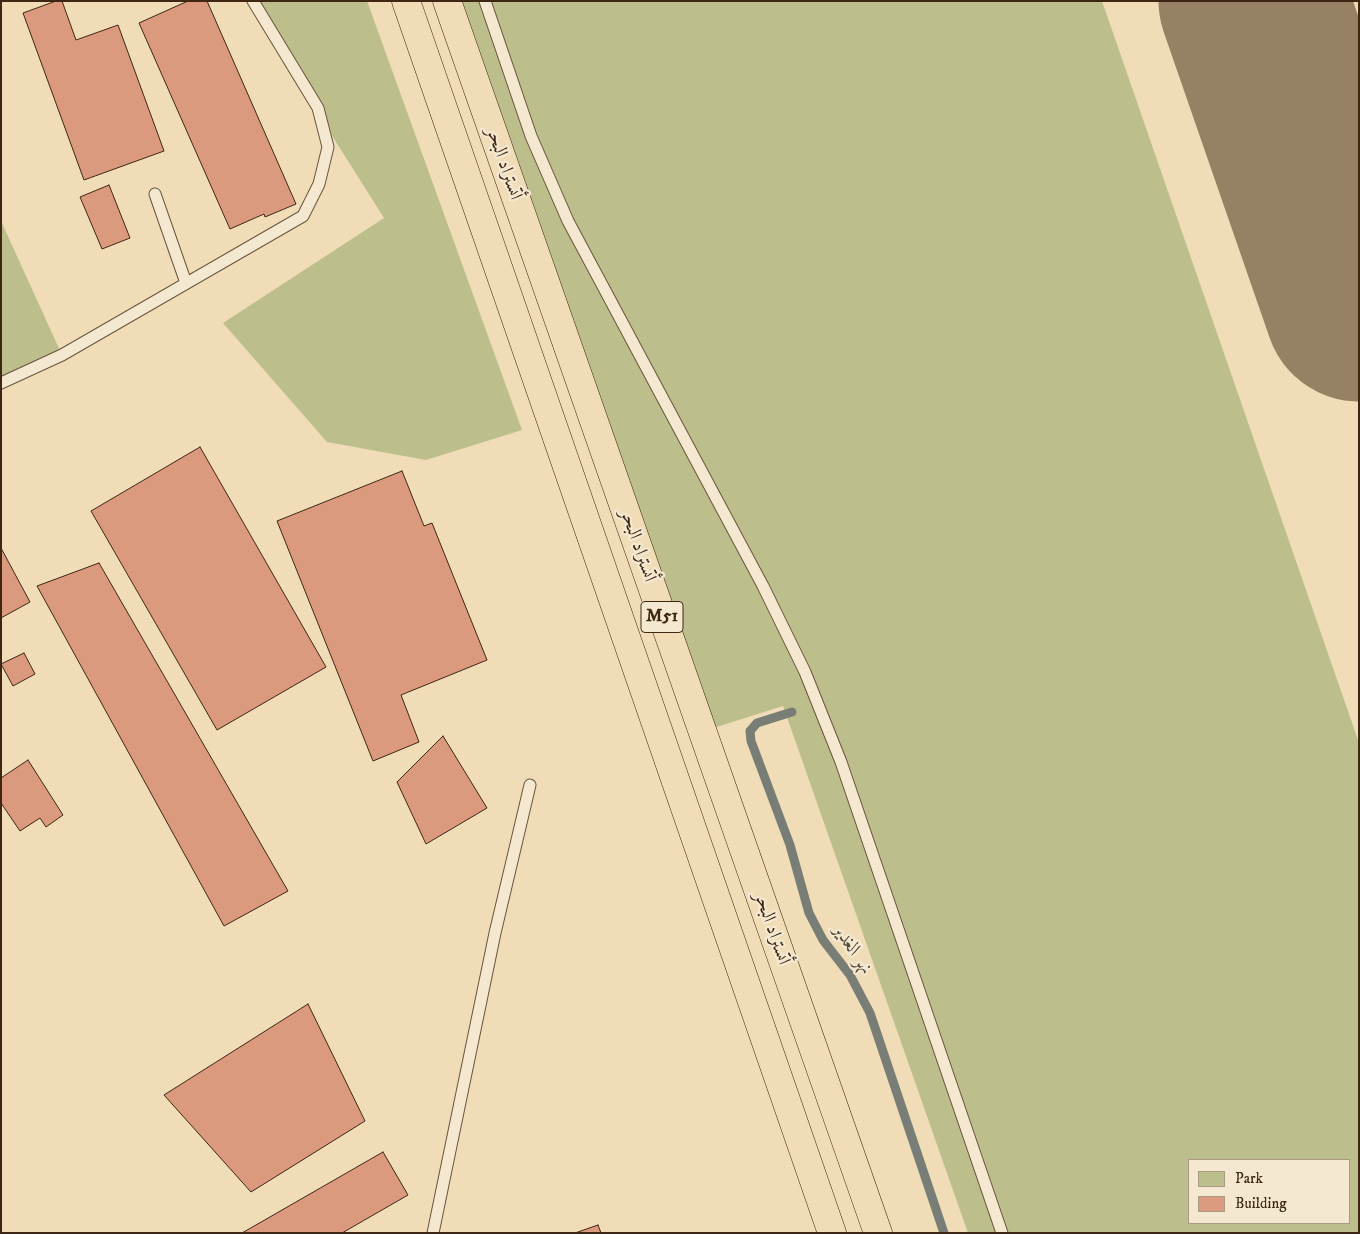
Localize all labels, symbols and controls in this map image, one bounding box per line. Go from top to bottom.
street label: أتستراد البحر [480,125,526,203]
street label: أتستراد البحر [614,507,660,585]
road number: M51 [641,602,683,632]
street label: أتستراد البحر [748,890,794,968]
water label: نهر الغدير [826,920,878,980]
legend [1188,1159,1350,1224]
text: Park [1235,1169,1263,1188]
text: Building [1235,1194,1287,1213]

